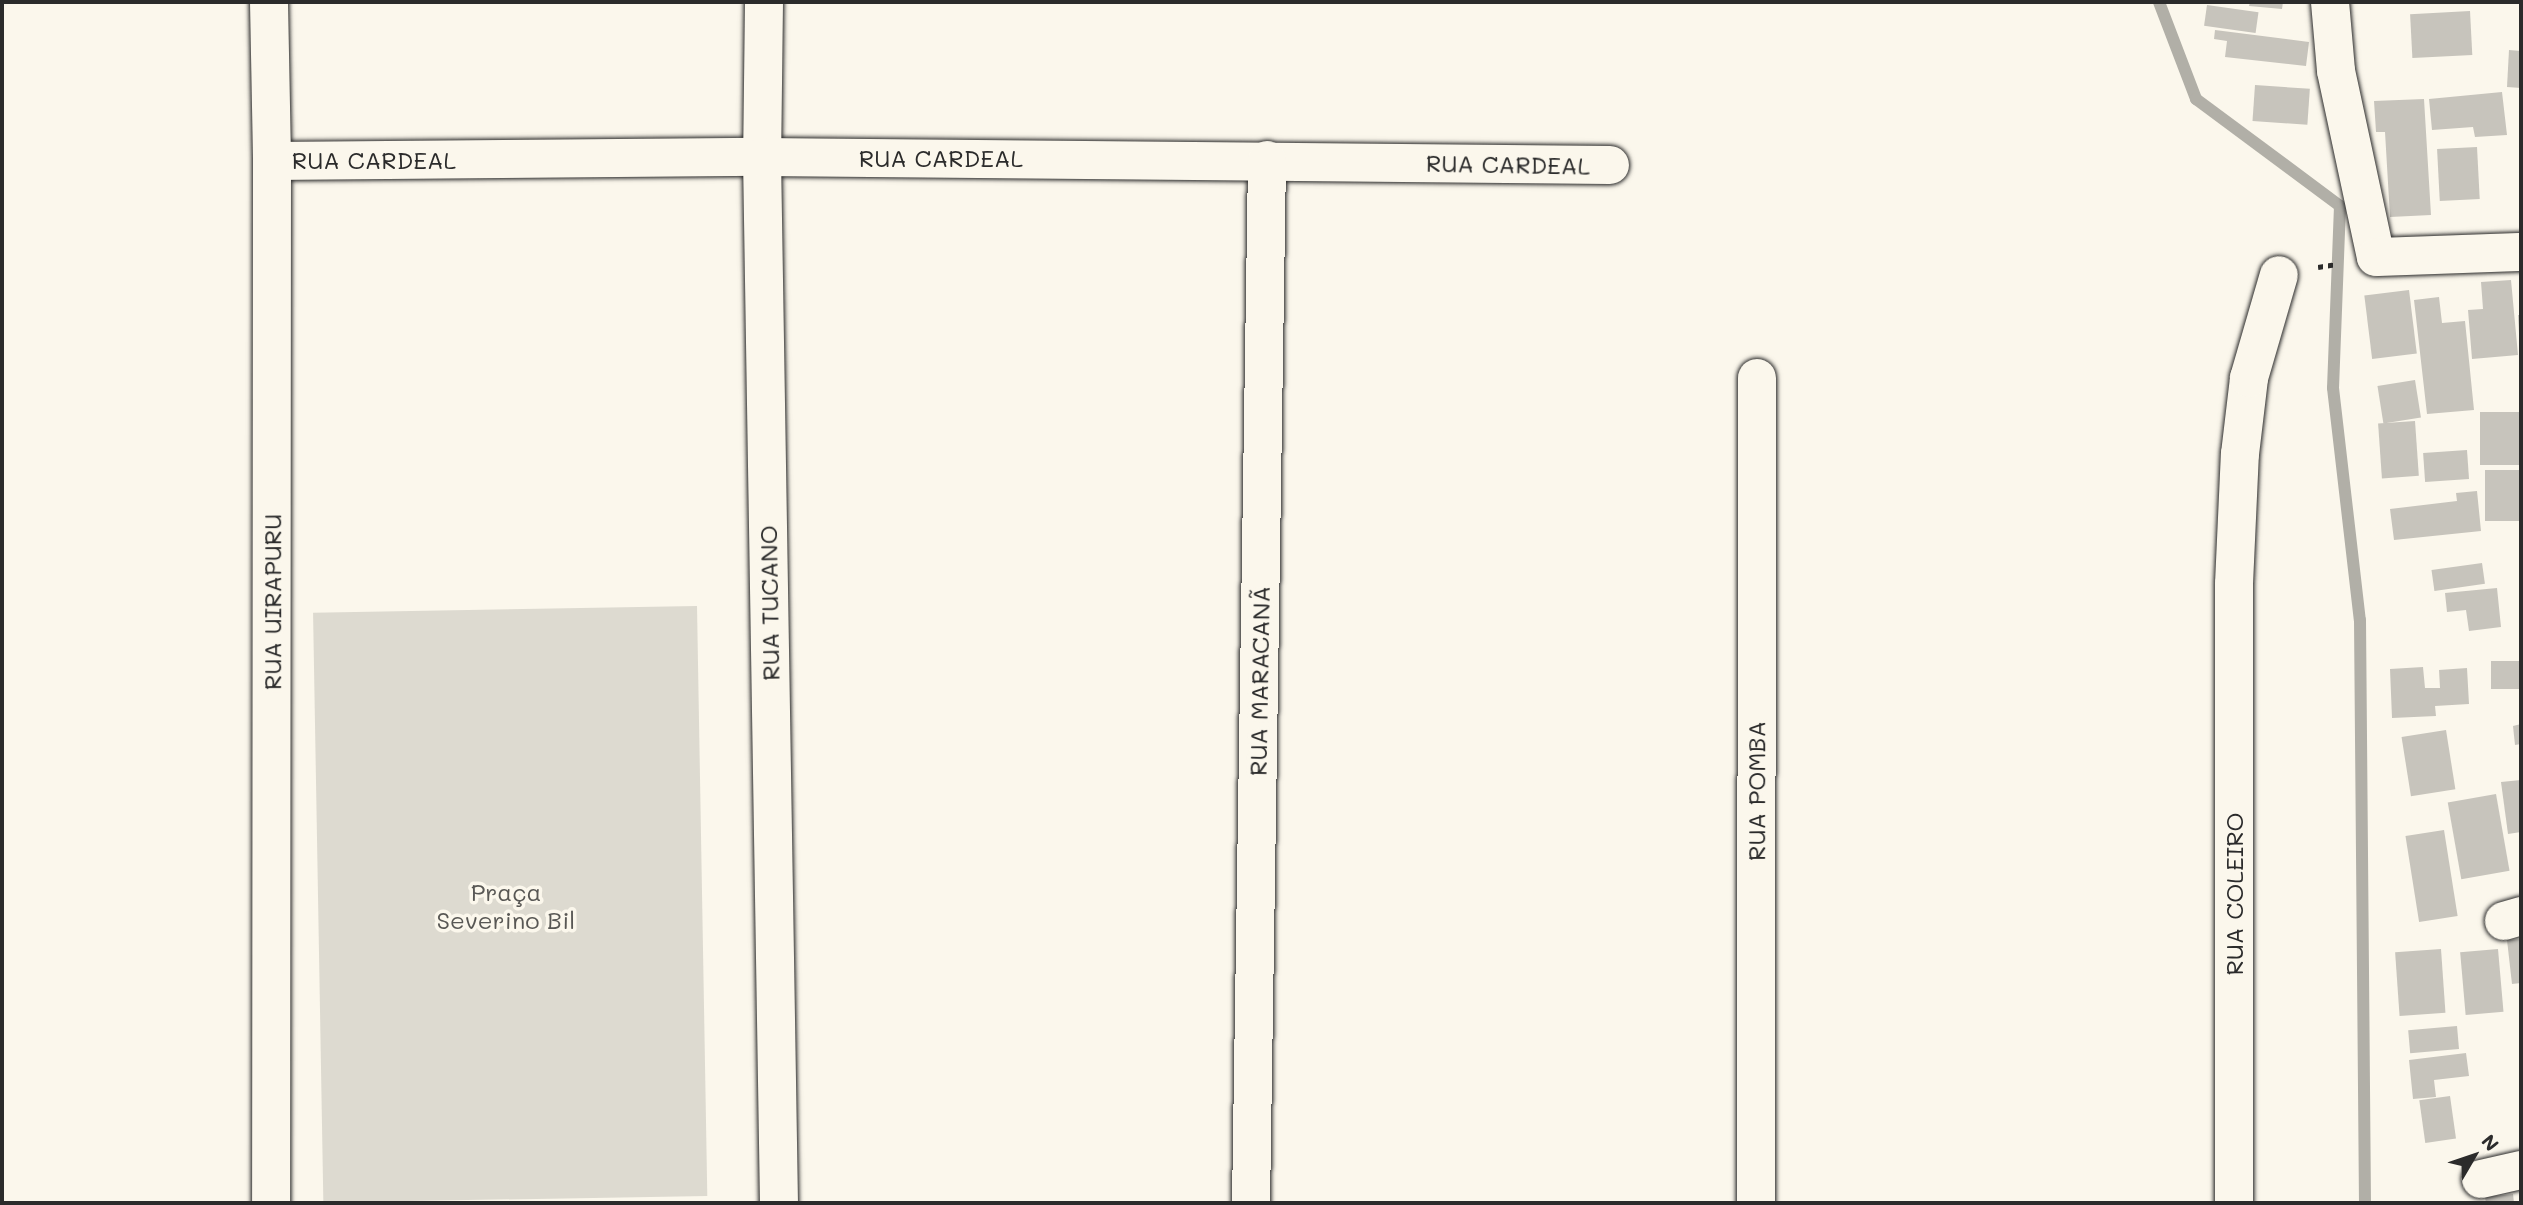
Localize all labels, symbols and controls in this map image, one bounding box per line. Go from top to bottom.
street label: RUA CARDEAL [859,144,1023,172]
street label: RUA CARDEAL [292,146,456,174]
street label: RUA CARDEAL [1426,148,1590,180]
street label: RUA UIRAPURU [258,514,286,690]
street label: RUA TUCANO [753,525,785,681]
street label: RUA MARACANÃ [1243,586,1275,776]
street label: RUA POMBA [1742,721,1770,861]
street label: RUA COLEIRO [2220,812,2248,976]
park label: Praça Severino Bil [437,878,575,934]
north arrow [2439,1121,2509,1191]
text: N [2476,1129,2505,1156]

